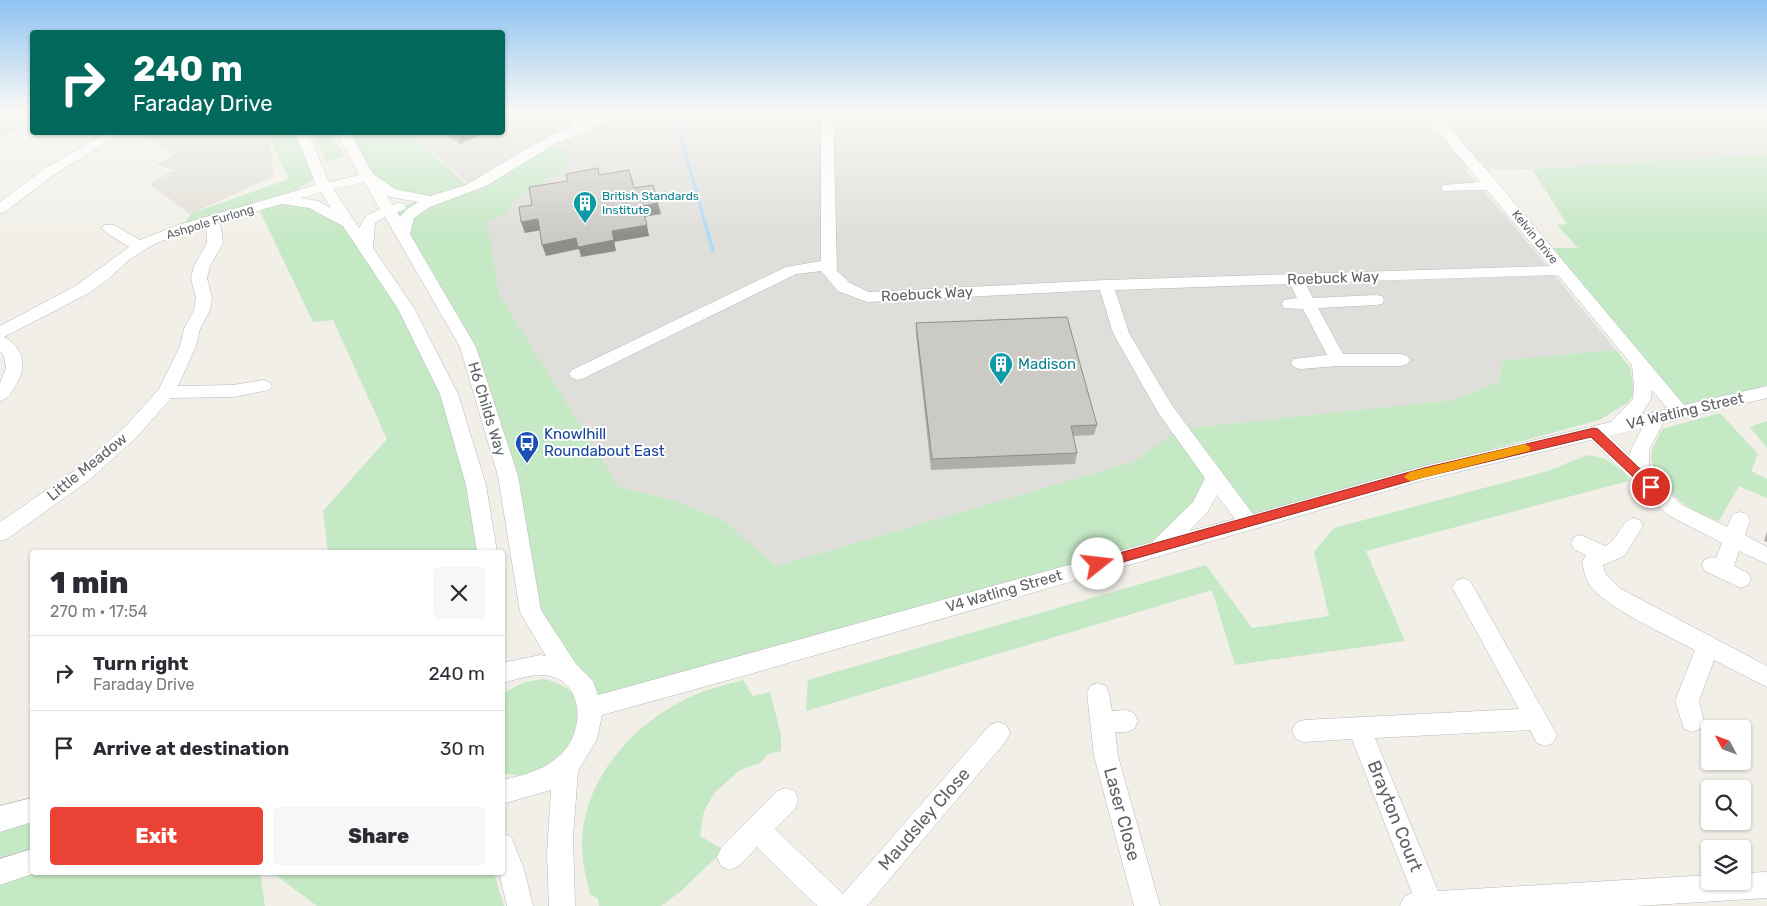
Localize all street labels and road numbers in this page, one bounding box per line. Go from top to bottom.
street label: Ashpole Furlong [164,202,256,242]
street label: Kelvin Drive [1509,207,1561,267]
street label: Roebuck Way [1287,267,1379,289]
street label: Roebuck Way [881,283,973,305]
street label: H6 Childs Way [464,360,510,458]
street label: V4 Watling Street [1624,389,1746,433]
street label: Little Meadow [43,429,131,505]
street label: V4 Watling Street [944,566,1064,616]
street label: Brayton Court [1363,757,1427,875]
street label: Maudsley Close [873,763,975,875]
street label: Laser Close [1099,765,1145,863]

